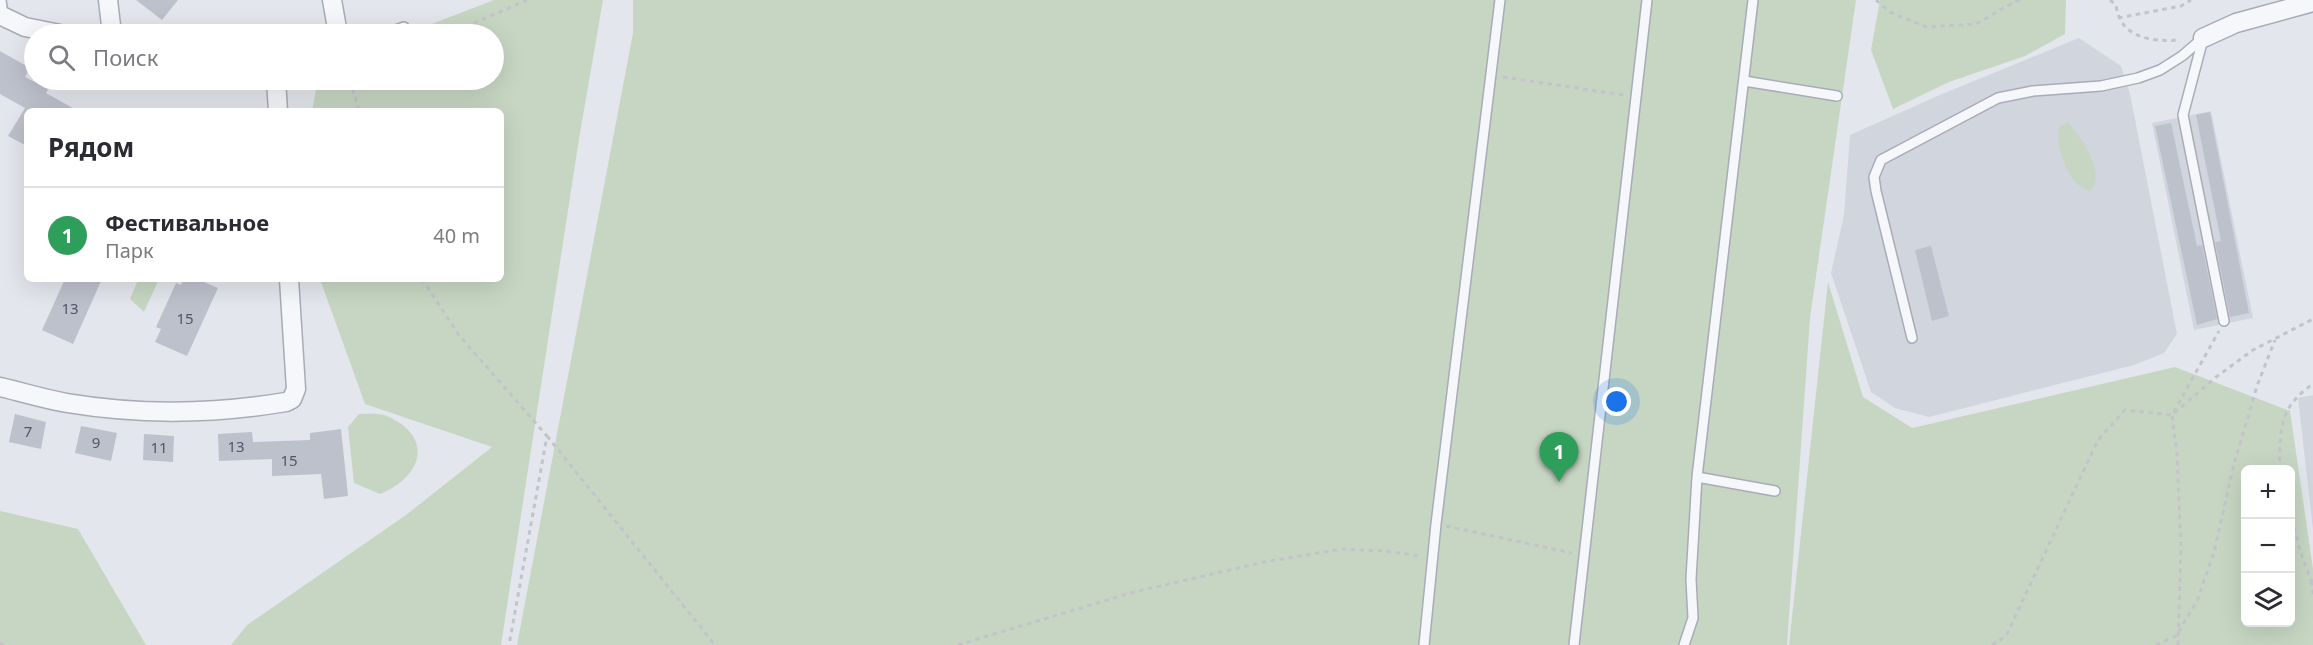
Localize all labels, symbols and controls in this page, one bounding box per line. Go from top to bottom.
search box [24,24,504,90]
icon: search [45,41,78,74]
text: Поиск [93,42,158,72]
text: Рядом [48,129,134,165]
text: Фестивальное [105,207,269,237]
text: 1 [62,222,73,249]
text: 40 m [433,222,480,249]
text: Парк [105,237,154,264]
house number: 13 [61,298,79,318]
house number: 15 [176,308,194,328]
your location [1602,387,1631,416]
house number: 7 [24,421,32,441]
house number: 9 [92,432,100,452]
pin: 1 [1540,432,1578,482]
house number: 13 [227,436,245,456]
house number: 11 [150,437,168,457]
house number: 15 [280,450,298,470]
map controls [2241,465,2295,627]
button: + [2241,465,2295,519]
button: − [2241,519,2295,573]
button: layers [2241,573,2295,627]

